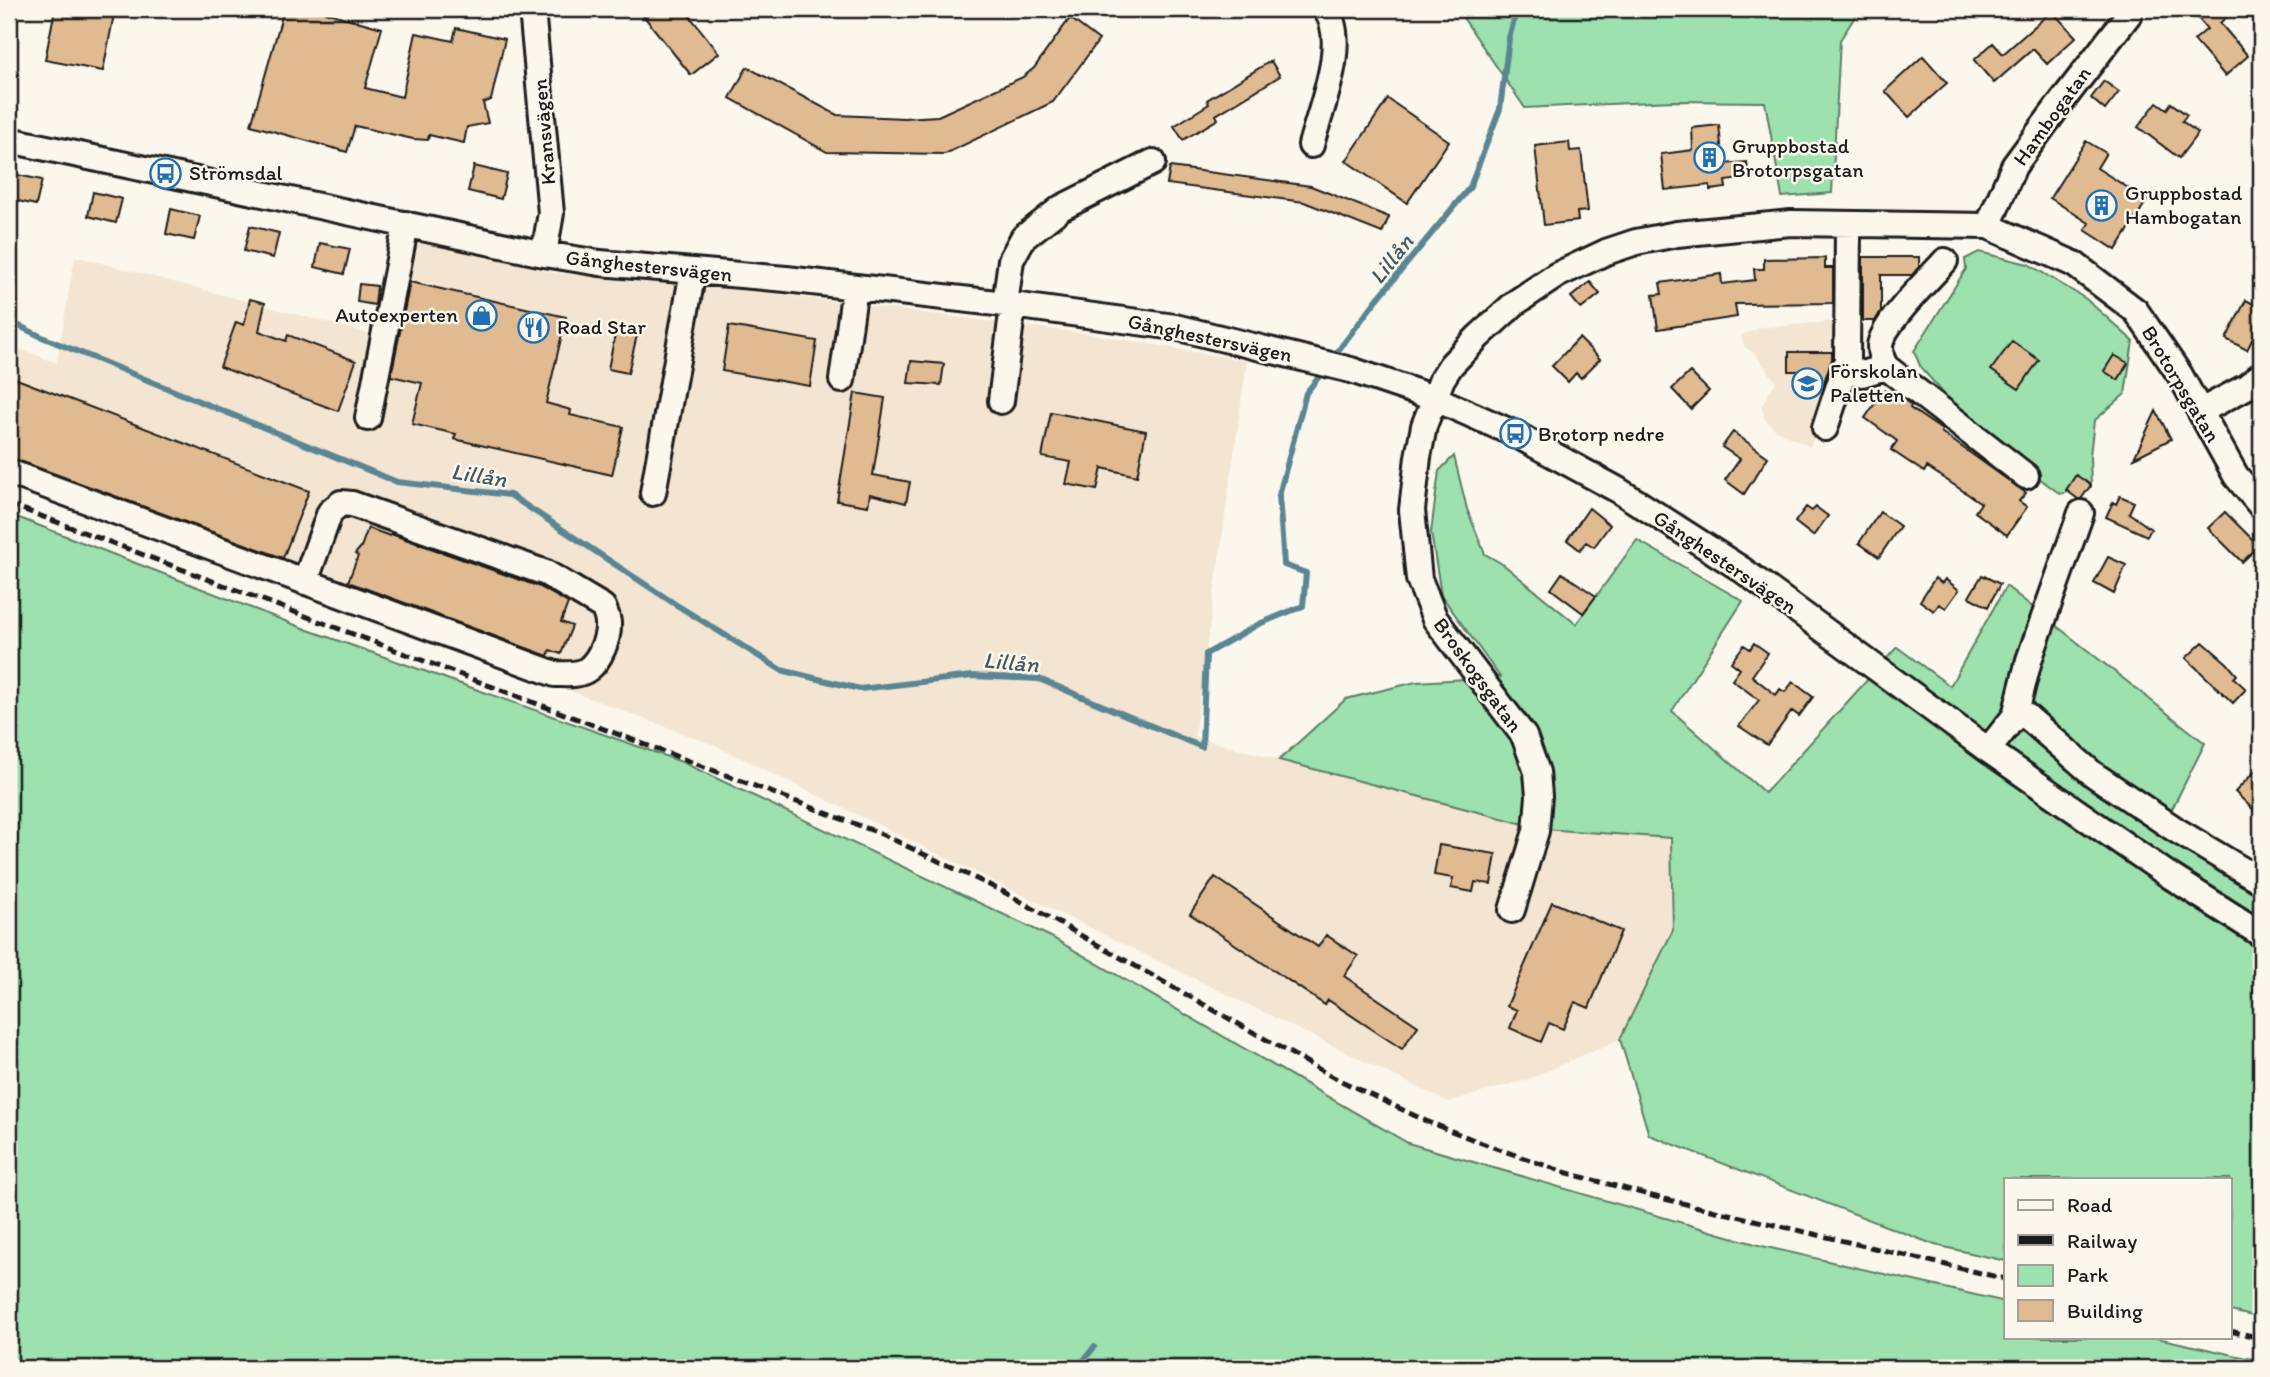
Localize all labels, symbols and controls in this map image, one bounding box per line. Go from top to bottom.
street label: Hambogatan [2007,61,2096,170]
street label: Kransvägen [526,78,561,186]
place label: Gruppbostad Brotorpsgatan [1732,133,1864,182]
building icon: Gruppbostad Brotorpsgatan [1692,141,1726,175]
bus stop icon: Strömsdal [149,156,183,190]
place label: Strömsdal [189,160,283,185]
place label: Gruppbostad Hambogatan [2125,180,2243,229]
building icon: Gruppbostad Hambogatan [2085,188,2119,222]
water label: Lillån [1363,228,1420,290]
street label: Gånghestersvägen [564,244,734,287]
shop icon: Autoexperten [464,298,498,332]
place label: Autoexperten [335,302,458,327]
street label: Gånghestersvägen [1126,308,1295,367]
restaurant icon: Road Star [517,310,551,344]
place label: Road Star [557,314,647,339]
street label: Brotorpsgatan [2137,321,2226,447]
place label: Förskolan Paletten [1830,358,1918,407]
school or university icon: Förskolan Paletten [1790,366,1824,400]
bus stop icon: Brotorp nedre [1498,417,1532,451]
place label: Brotorp nedre [1538,421,1664,446]
water label: Lillån [449,457,510,493]
street label: Gånghestersvägen [1649,504,1802,619]
street label: Broskogsgatan [1429,613,1528,737]
water label: Lillån [982,646,1041,678]
legend [2004,1178,2232,1338]
text: Road [2067,1192,2113,1217]
text: Railway [2067,1228,2137,1253]
text: Park [2067,1262,2109,1287]
text: Building [2067,1298,2143,1323]

